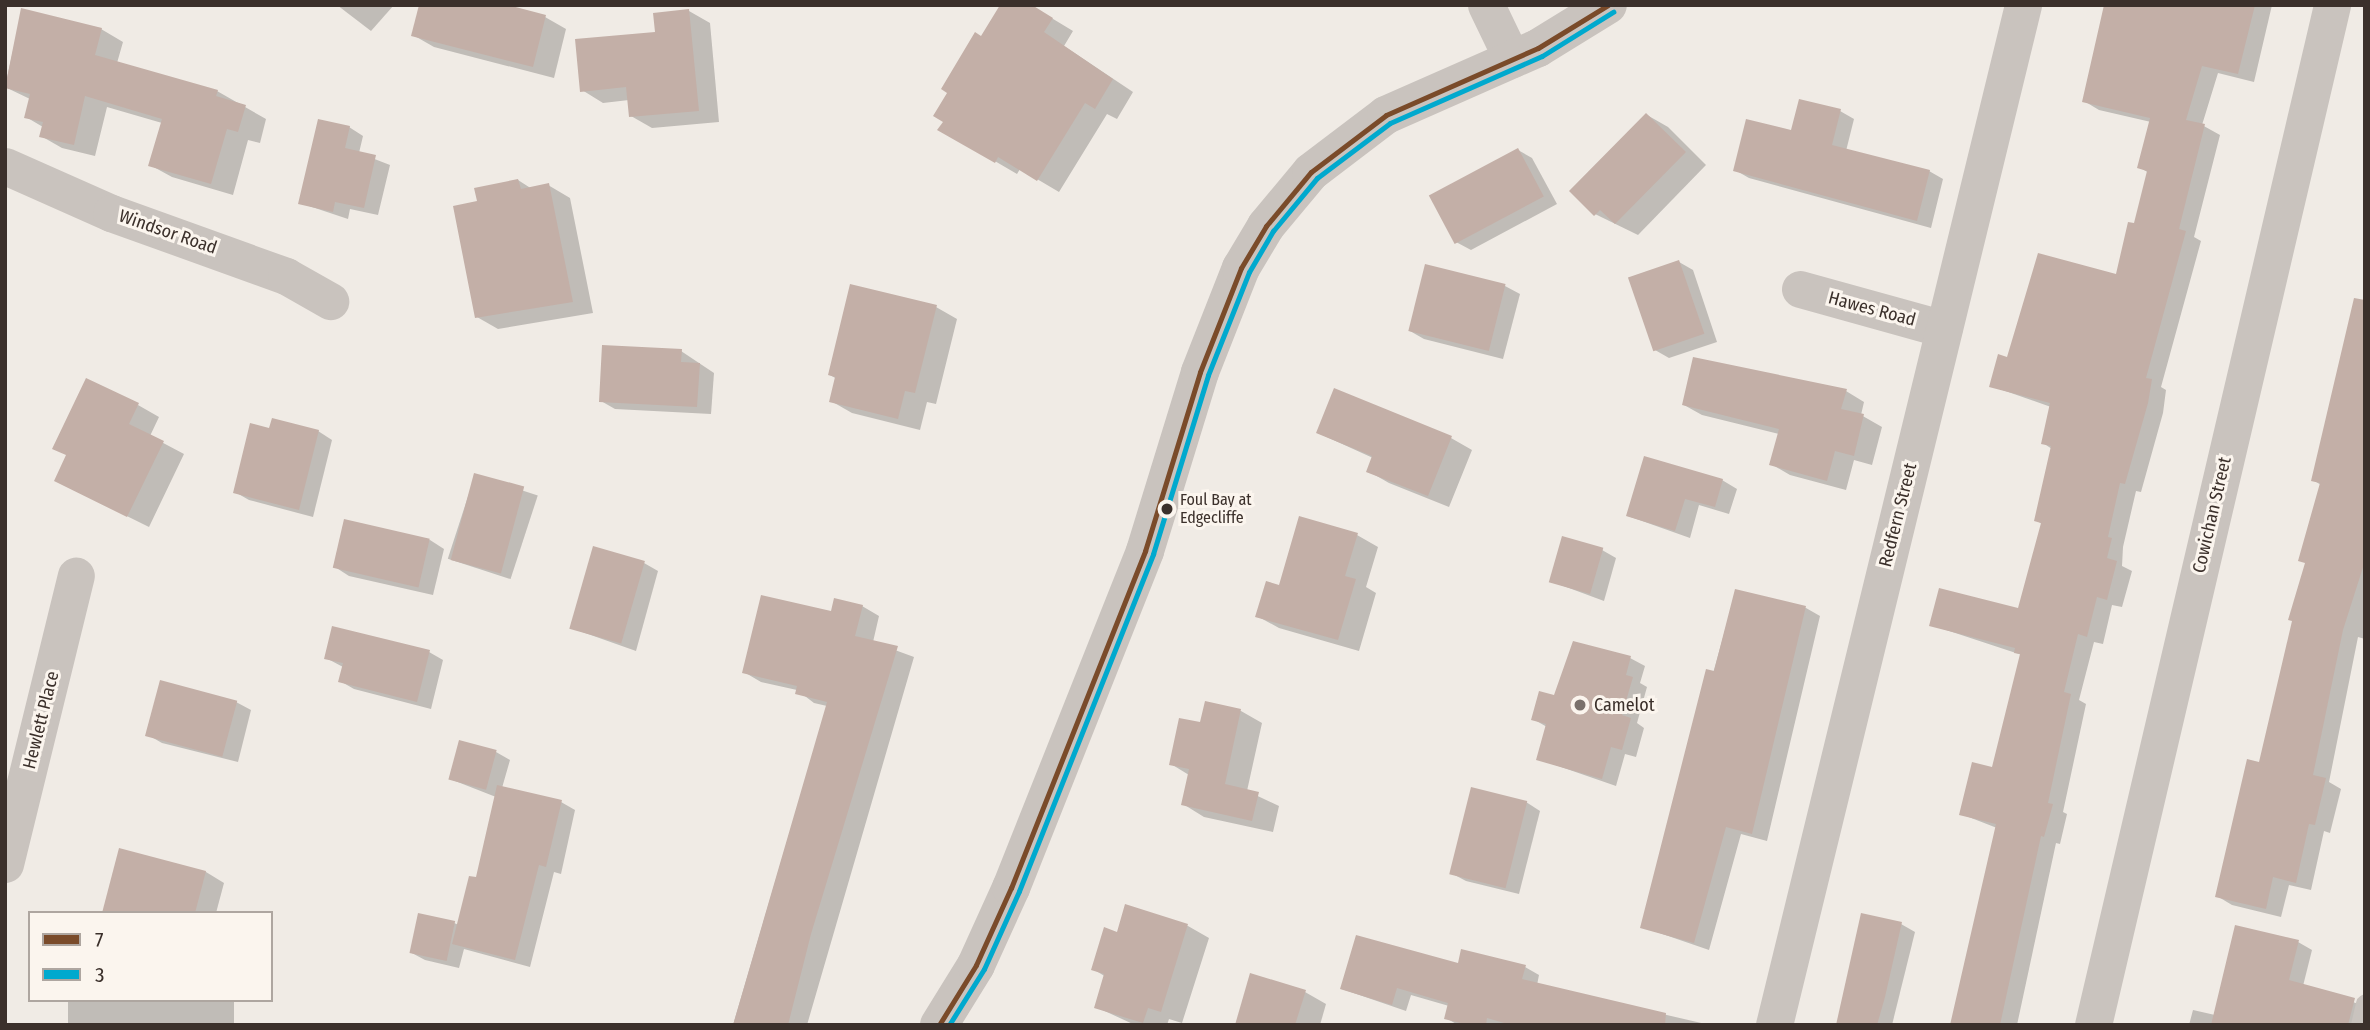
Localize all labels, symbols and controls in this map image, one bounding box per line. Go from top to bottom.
street label: Windsor Road [116,205,220,259]
street label: Hawes Road [1826,287,1918,331]
street label: Cowichan Street [2188,455,2236,575]
street label: Redfern Street [1875,461,1921,569]
place label: Foul Bay at Edgecliffe [1180,490,1252,528]
marker: Foul Bay at Edgecliffe [1160,502,1174,516]
street label: Hewlett Place [18,669,64,771]
place label: Camelot [1594,694,1655,716]
marker: Camelot [1572,697,1588,713]
legend [28,911,273,1002]
text: 7 [95,927,104,953]
text: 3 [95,962,104,988]

